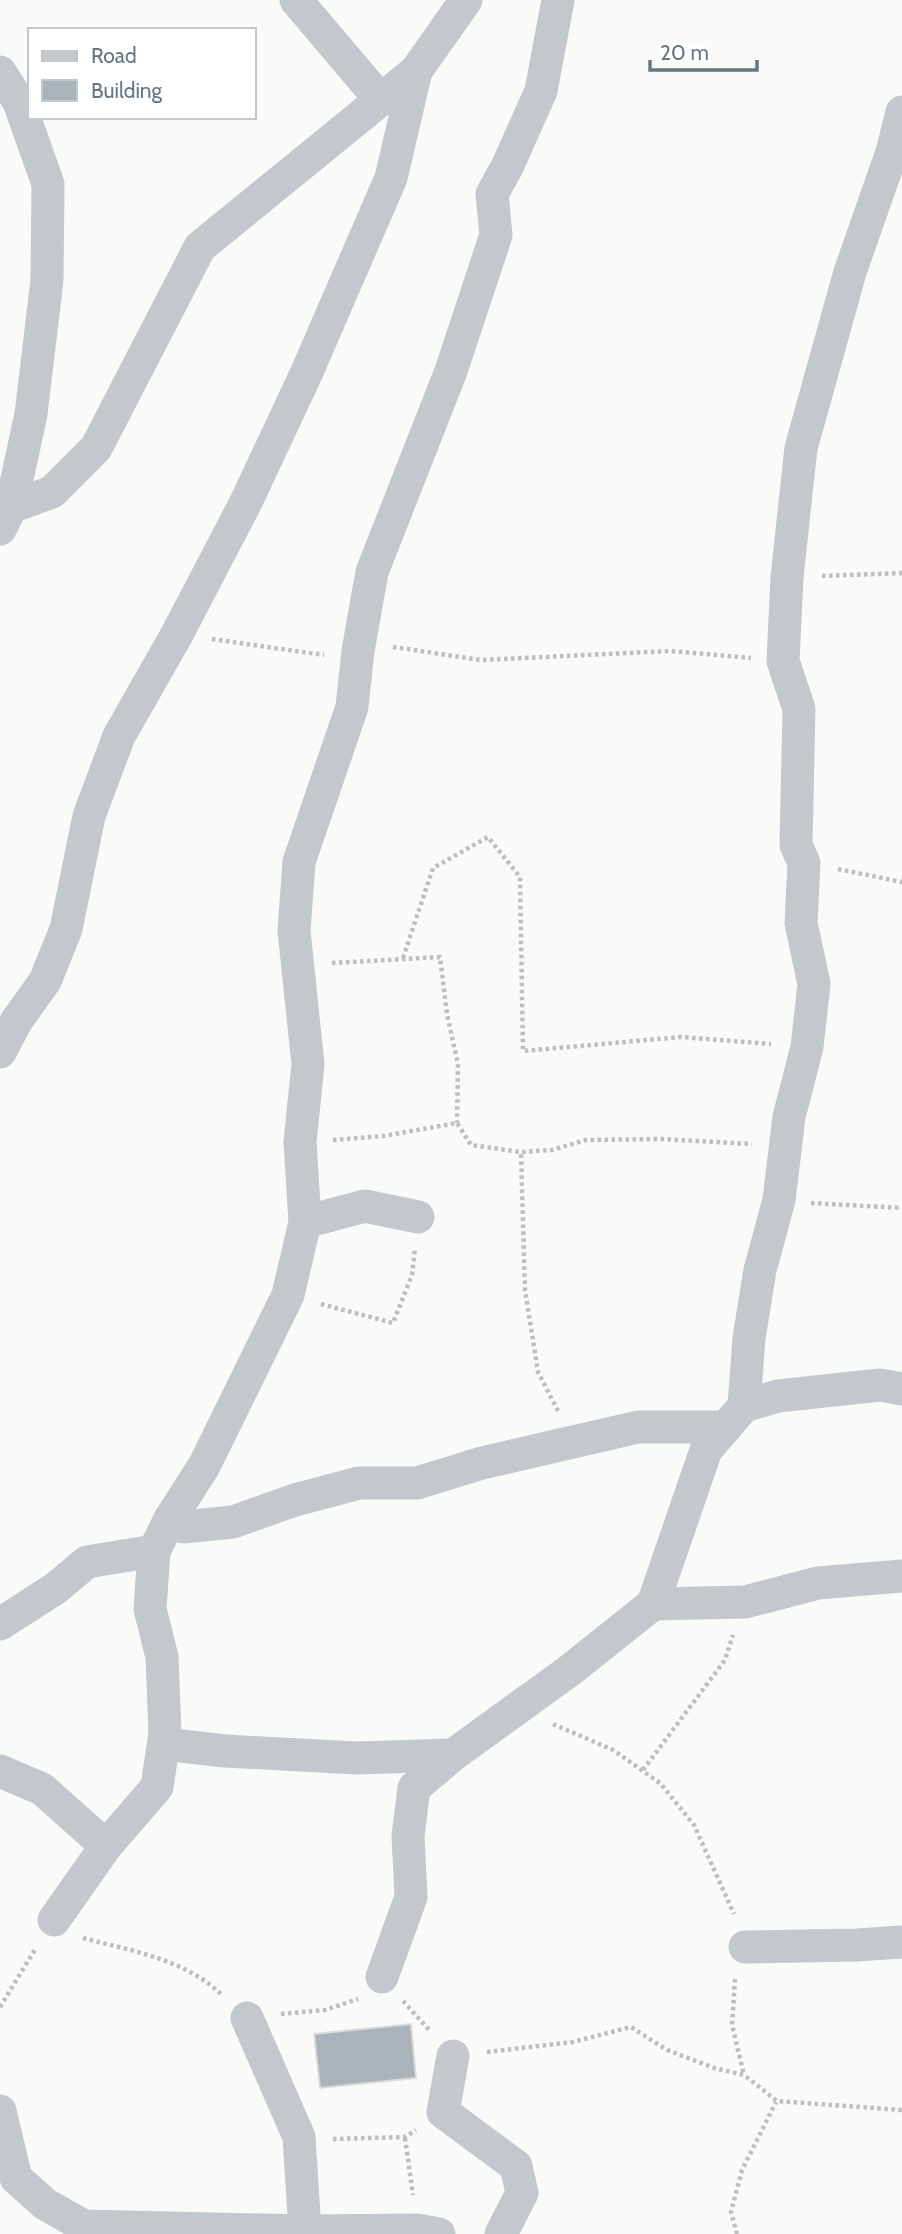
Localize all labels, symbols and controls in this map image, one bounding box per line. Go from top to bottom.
legend [28,28,256,119]
scale bar [650,28,757,72]
text: 20 m [660,40,709,65]
text: Road [91,43,137,68]
text: Building [91,78,163,103]

